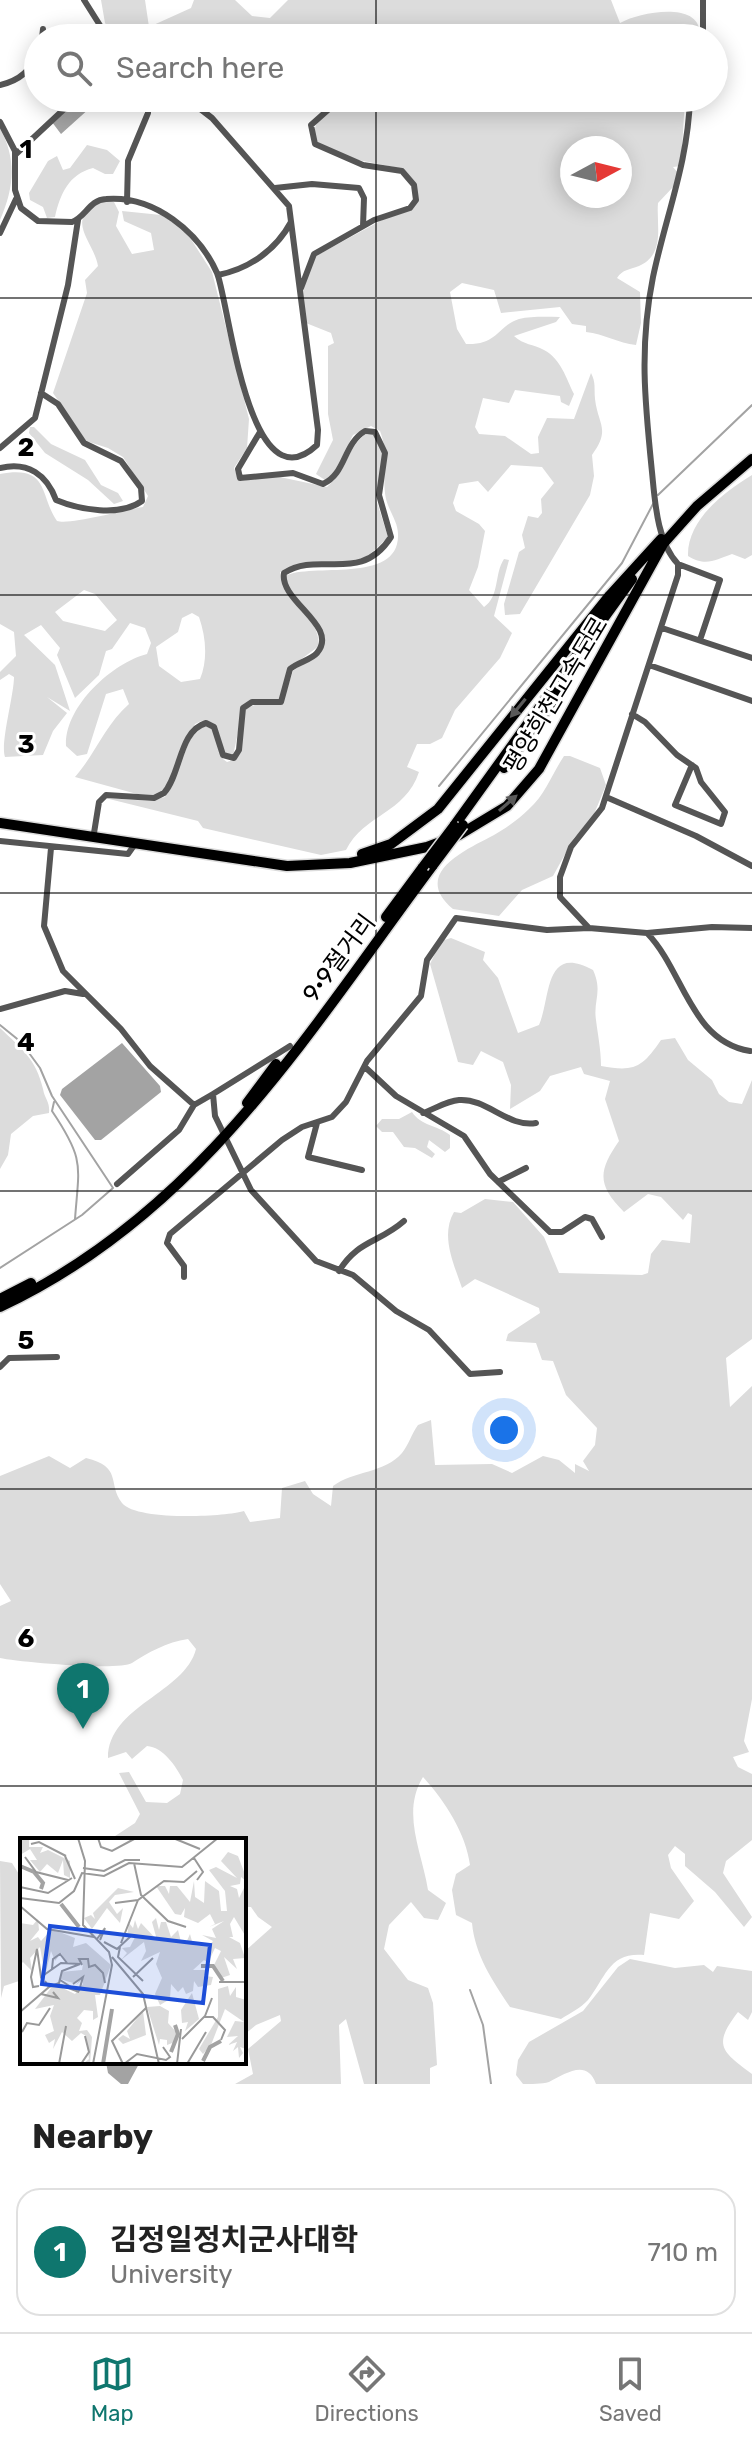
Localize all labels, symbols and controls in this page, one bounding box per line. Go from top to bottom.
search box [24,24,728,112]
icon: search [52,46,96,90]
text: Search here [116,50,284,86]
text: 1 [20,134,32,165]
north arrow [560,136,632,208]
text: 2 [18,432,34,463]
street label: 평양희천고속도로 [499,612,613,778]
one-way arrow [511,698,527,718]
text: 3 [17,729,35,760]
one-way arrow [498,795,518,812]
street label: 9·9절거리 [297,909,381,1007]
text: 4 [17,1027,35,1058]
text: 5 [18,1325,34,1356]
your location [484,1410,524,1450]
text: 6 [18,1623,35,1654]
pin: 1 [57,1663,109,1729]
inset map [20,1838,246,2064]
text: Nearby [32,2116,153,2157]
text: 김정일정치군사대학 [110,2222,358,2258]
text: 1 [54,2237,66,2268]
text: 710 m [648,2237,718,2268]
text: University [110,2259,233,2290]
tab: Map [90,2352,134,2427]
tab: Directions [314,2352,419,2427]
tab: Saved [599,2352,662,2427]

